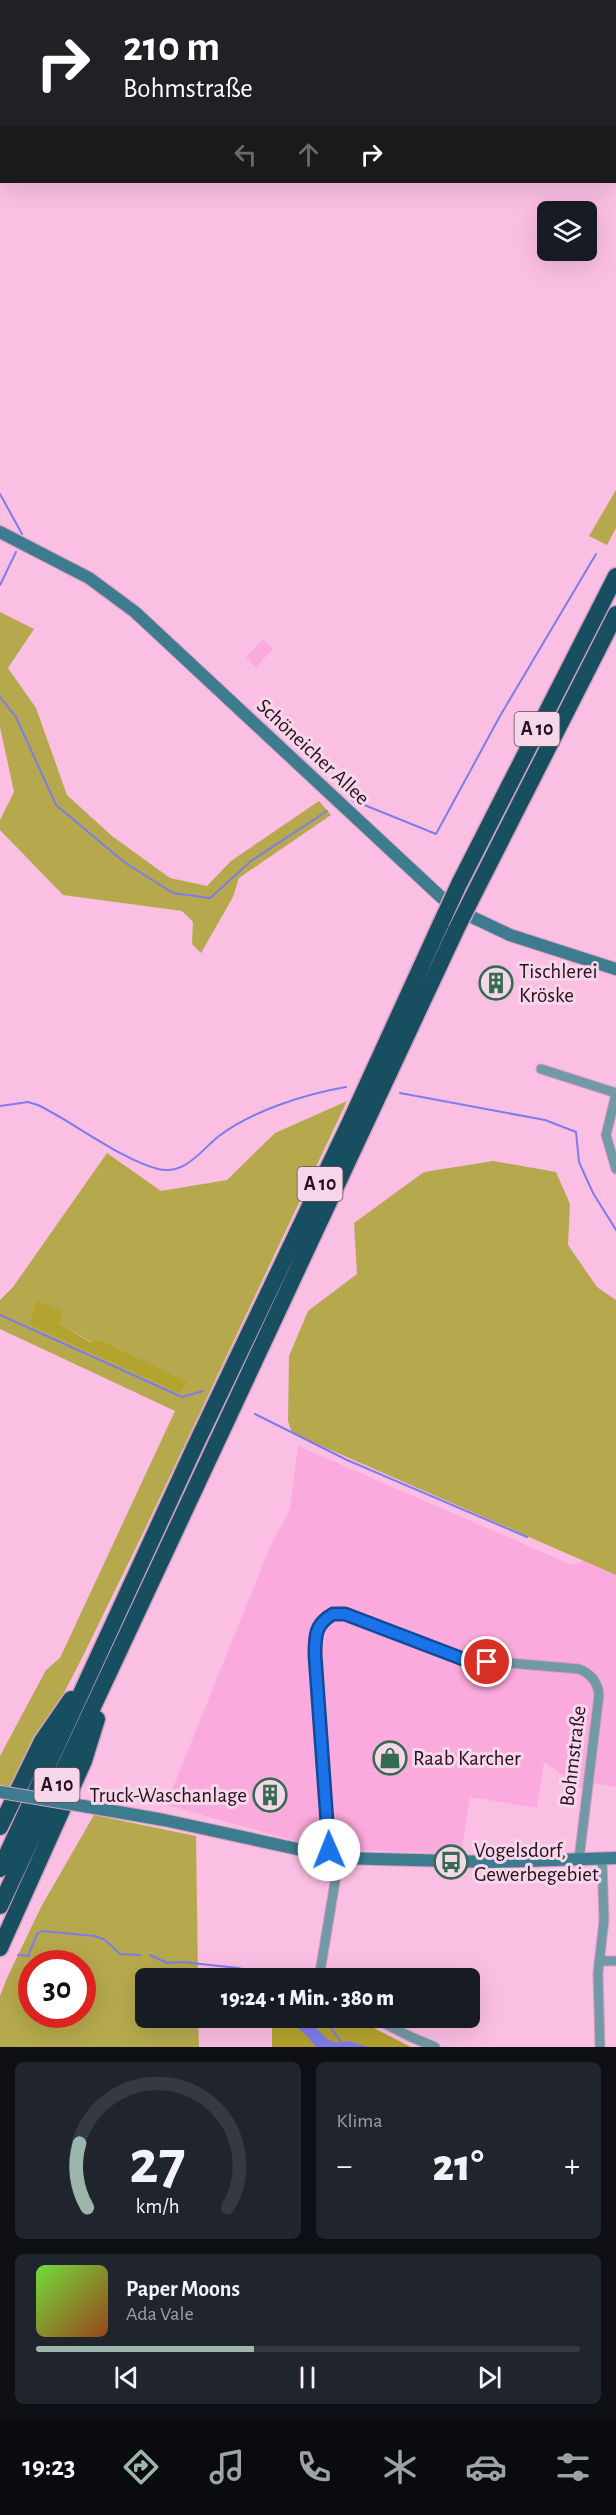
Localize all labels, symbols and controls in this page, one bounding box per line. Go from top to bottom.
icon: right [24,24,102,102]
text: 210 m [123,26,220,68]
text: Bohmstraße [123,75,253,102]
icon: left [229,138,262,171]
icon: ahead [292,138,325,171]
icon: right [355,138,388,171]
map controls [537,201,597,261]
button: layers [537,201,597,261]
street label: Schöneicher Allee [253,695,373,809]
road number: A 10 [514,712,560,746]
place label: Tischlerei Kröske [519,961,598,1006]
building icon: Tischlerei Kröske [478,965,514,1001]
road number: A 10 [298,1167,342,1201]
pin [461,1636,512,1687]
icon: arrive [470,1645,503,1678]
street label: Bohmstraße [556,1705,590,1807]
shop icon: Raab Karcher [372,1740,408,1776]
place label: Raab Karcher [413,1748,521,1769]
road number: A 10 [34,1768,80,1802]
building icon: Truck-Waschanlage [252,1777,288,1813]
place label: Truck-Waschanlage [90,1785,247,1806]
position arrow [297,1818,361,1882]
place label: Vogelsdorf, Gewerbegebiet [474,1840,599,1885]
bus stop icon: Vogelsdorf, Gewerbegebiet [433,1844,469,1880]
speed limit sign: 30 [18,1950,96,2028]
text: 19:24 · 1 Min. · 380 m [221,1987,394,2009]
text: Klima [337,2111,382,2131]
text: 27 [130,2132,186,2194]
text: 21° [433,2144,484,2189]
text: − [337,2150,352,2183]
text: + [564,2150,580,2183]
text: km/h [136,2196,180,2217]
text: Paper Moons [126,2278,240,2300]
text: Ada Vale [126,2304,194,2324]
icon: previous [110,2361,143,2394]
icon: pause [291,2361,324,2394]
icon: next [473,2361,506,2394]
icon: directions [120,2446,162,2488]
icon: music [206,2446,248,2488]
icon: phone [293,2446,335,2488]
icon: climate [379,2446,421,2488]
icon: car [465,2446,507,2488]
icon: filters [552,2446,594,2488]
text: 19:23 [22,2453,76,2480]

